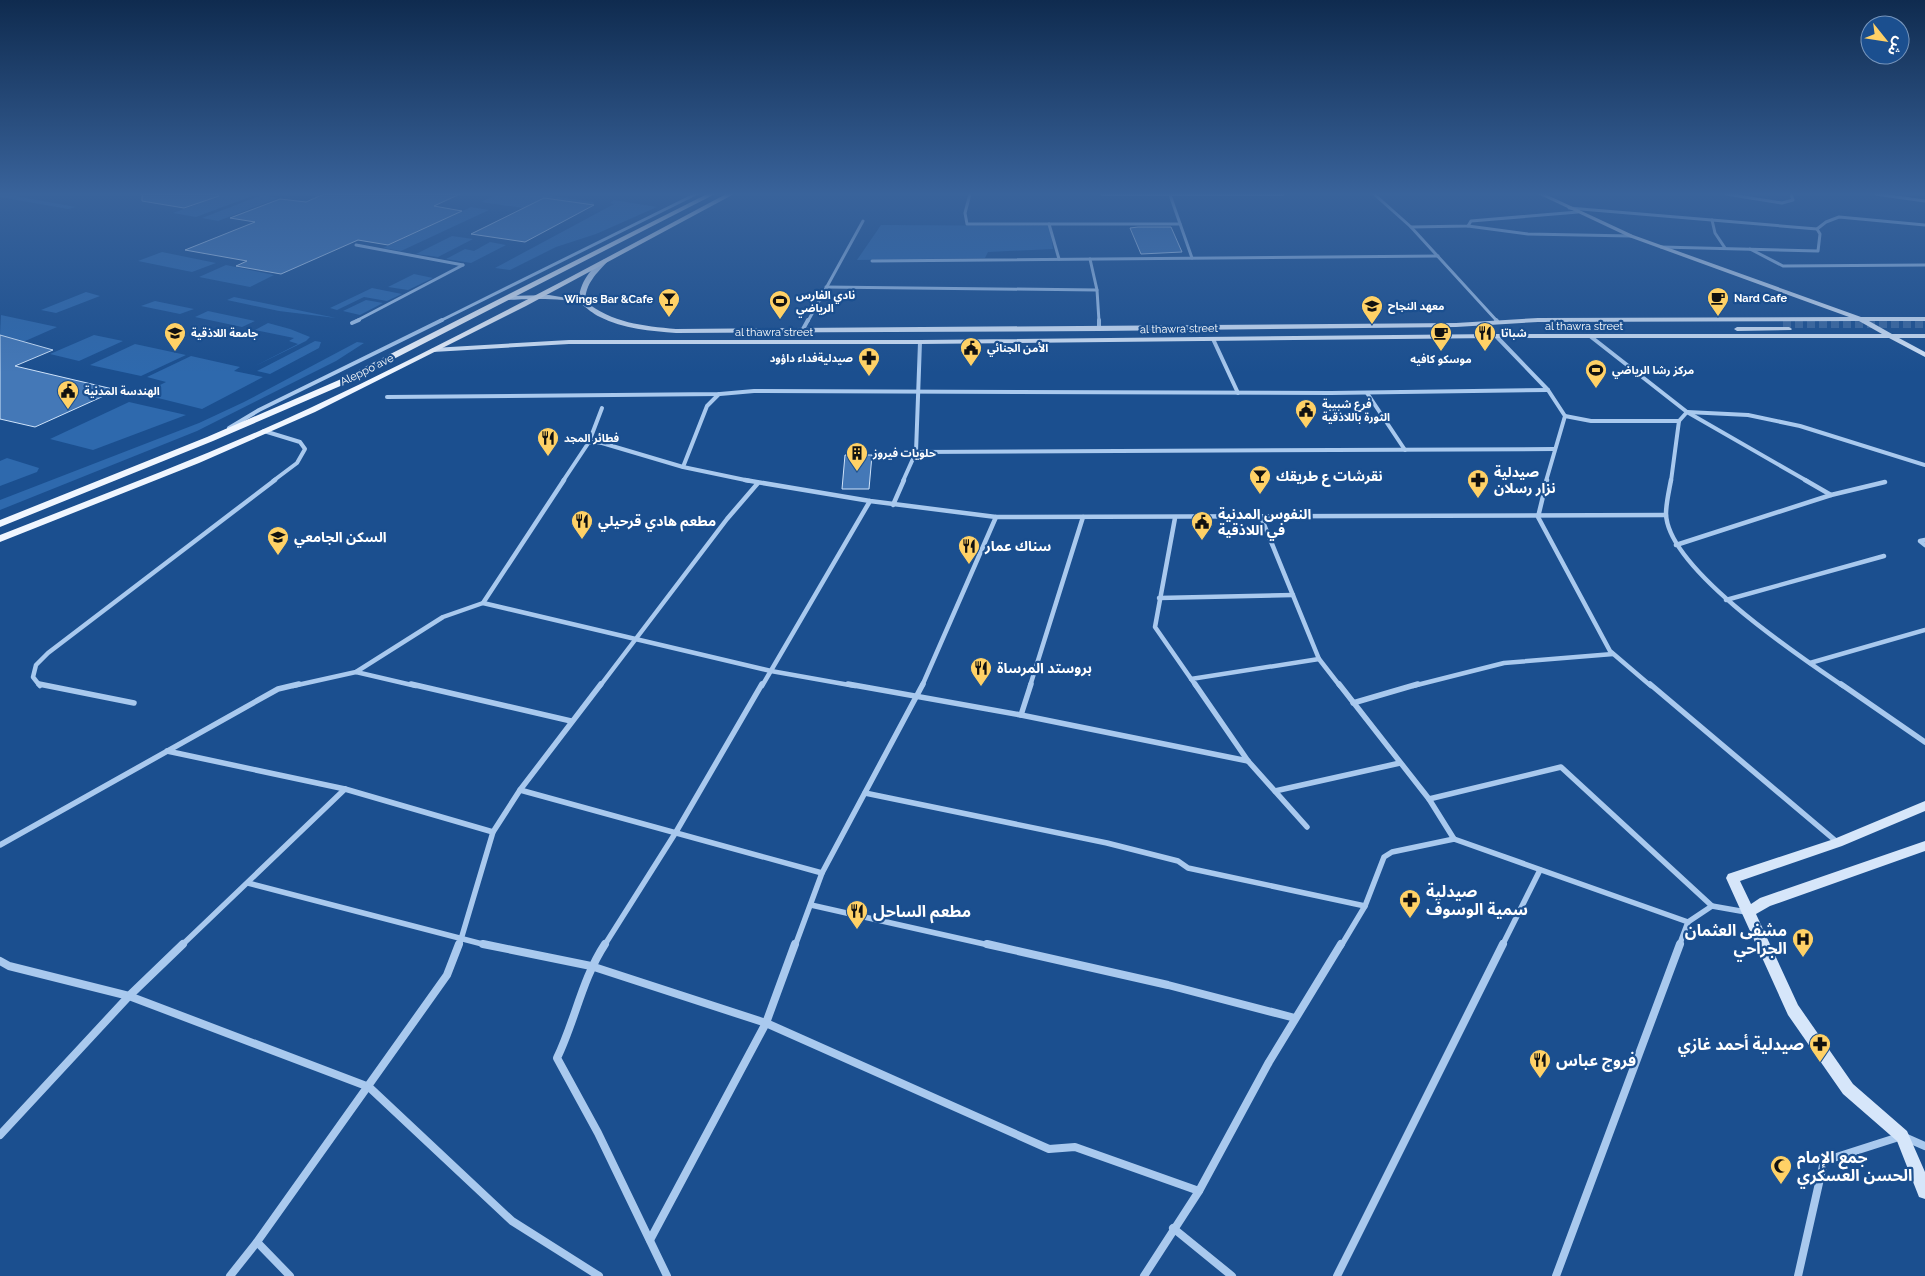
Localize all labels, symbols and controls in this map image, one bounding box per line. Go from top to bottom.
north arrow [1860,15,1910,65]
text: ش [1885,34,1908,59]
cafe icon: Nard Cafe [1706,286,1730,317]
bar icon: Wings Bar &Cafe [657,287,681,318]
sports icon: نادي الفارس الرياضي [768,289,792,320]
place label: نادي الفارس الرياضي [796,289,855,317]
place label: Nard Cafe [1734,292,1787,305]
place label: Wings Bar &Cafe [564,293,653,306]
school or university icon: معهد النجاح [1360,294,1384,325]
place label: معهد النجاح [1388,300,1444,314]
street label: al thawra street [1545,320,1623,333]
school or university icon: جامعة اللاذقية [163,321,187,352]
cafe icon: موسكو كافيه [1429,321,1453,352]
restaurant icon: شباتا [1473,321,1497,352]
street label: al thawra street [1140,322,1219,336]
street label: al thawra street [735,326,813,339]
place label: جامعة اللاذقية [191,327,258,340]
place label: شباتا [1501,327,1527,340]
public building icon: الأمن الجنائي [959,336,983,367]
place label: الأمن الجنائي [987,342,1048,357]
pharmacy icon: صيدليةفداء داؤود [857,346,881,377]
street label: Aleppo ave [338,351,396,389]
place label: صيدليةفداء داؤود [770,352,853,365]
place label: موسكو كافيه [1410,353,1472,366]
sports icon: مركز رشا الرياضي [1584,358,1608,389]
place label: مركز رشا الرياضي [1612,364,1694,379]
public building icon: الهندسة المدنية [56,379,80,410]
place label: الهندسة المدنية [84,385,160,398]
public building icon: فرع شبيبة الثورة باللاذقية [1294,398,1318,429]
place label: فرع شبيبة الثورة باللاذقية [1322,398,1390,424]
restaurant icon: فطائر المجد [536,426,560,457]
place label: فطائر المجد [564,432,620,445]
building icon: حلويات فيروز [845,441,869,472]
place label: حلويات فيروز [872,447,936,460]
bar icon: نقرشات ع طريقك [1248,464,1272,495]
place label: صيدلية نزار رسلان [1494,464,1556,497]
place label: نقرشات ع طريقك [1276,468,1383,487]
pharmacy icon: صيدلية نزار رسلان [1466,468,1490,499]
place label: النفوس المدنية في اللاذقية [1218,506,1311,541]
restaurant icon: مطعم هادي قرحيلي [570,509,594,540]
public building icon: النفوس المدنية في اللاذقية [1190,510,1214,541]
place label: مطعم هادي قرحيلي [598,513,716,532]
school or university icon: السكن الجامعي [266,525,290,556]
place label: السكن الجامعي [294,529,387,548]
restaurant icon: سناك عمار [957,534,981,565]
place label: سناك عمار [984,538,1051,555]
restaurant icon: بروستد المرساة [969,656,993,687]
place label: بروستد المرساة [997,660,1092,677]
place label: صيدلية سمية الوسوف [1426,882,1528,919]
pharmacy icon: صيدلية سمية الوسوف [1398,888,1422,919]
restaurant icon: مطعم الساحل [845,899,869,930]
place label: مطعم الساحل [873,902,971,924]
place label: مشفى العثمان الجراحي [1685,921,1787,961]
hospital icon: مشفى العثمان الجراحي [1791,927,1815,958]
pharmacy icon: صيدلية أحمد غازي [1808,1032,1832,1063]
place label: صيدلية أحمد غازي [1678,1034,1804,1057]
restaurant icon: فروج عباس [1528,1048,1552,1079]
place label: فروج عباس [1556,1051,1636,1072]
place label: جمع الإمام الحسن العسكري [1797,1148,1912,1188]
mosque icon: جمع الإمام الحسن العسكري [1769,1154,1793,1185]

